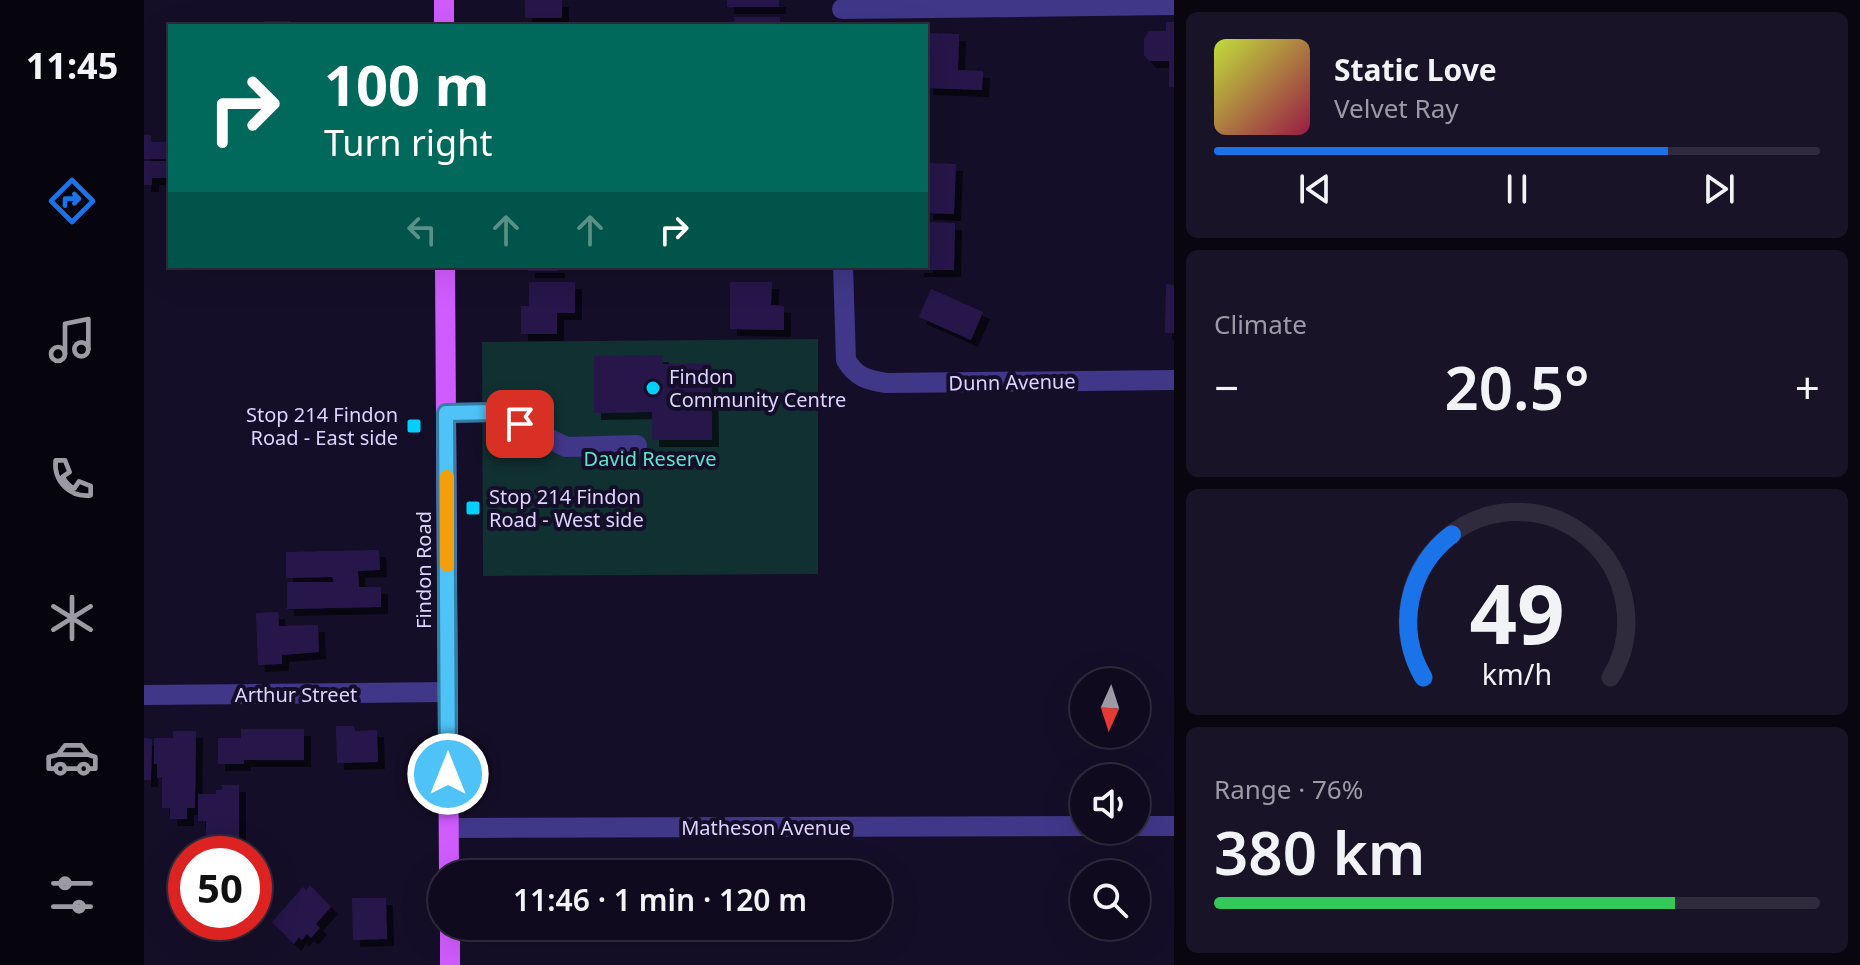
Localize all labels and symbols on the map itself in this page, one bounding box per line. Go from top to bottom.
place label: Findon Community Centre [669,363,846,413]
street label: Dunn Avenue [948,367,1076,397]
marker: Findon Community Centre [644,379,662,397]
pin [486,390,554,458]
place label: Stop 214 Findon Road - East side [246,401,398,451]
marker: Stop 214 Findon Road - East side [405,417,423,435]
park label: David Reserve [584,445,716,472]
place label: Stop 214 Findon Road - West side [489,483,644,533]
marker: Stop 214 Findon Road - West side [464,499,482,517]
street label: Findon Road [410,511,437,629]
north arrow [1070,668,1150,748]
street label: Arthur Street [235,681,357,708]
position arrow [406,732,490,816]
street label: Matheson Avenue [681,814,851,841]
speed limit sign: 50 [168,836,272,940]

